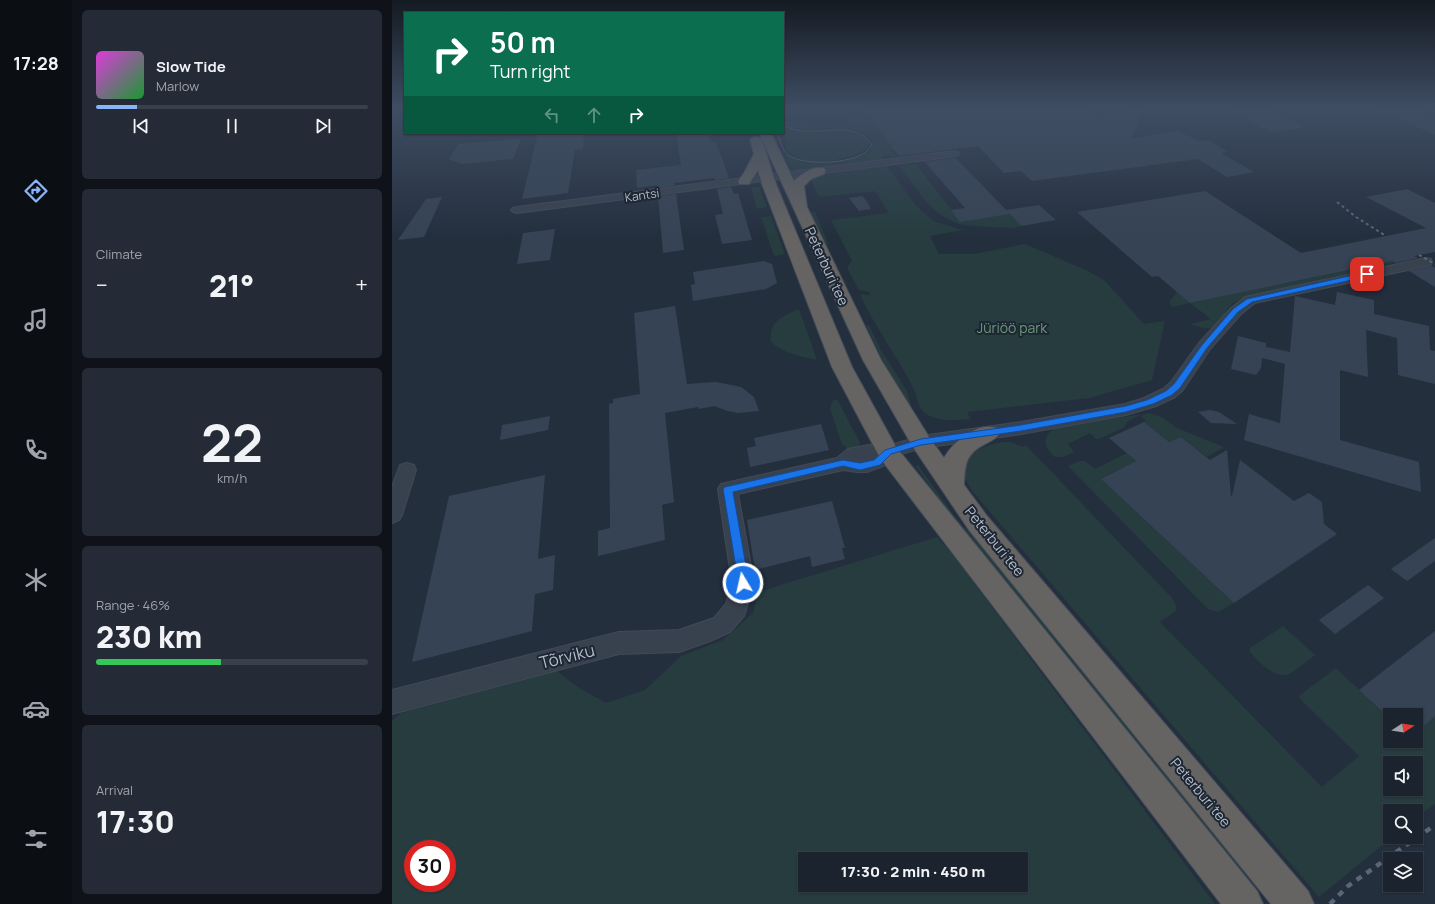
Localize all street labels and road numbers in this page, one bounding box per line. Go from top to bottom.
street label: Kantsi [624,184,660,206]
street label: Peterburi tee [801,224,853,308]
street label: Peterburi tee [961,502,1029,580]
street label: Tõrviku [537,638,597,674]
street label: Peterburi tee [1167,754,1235,830]

